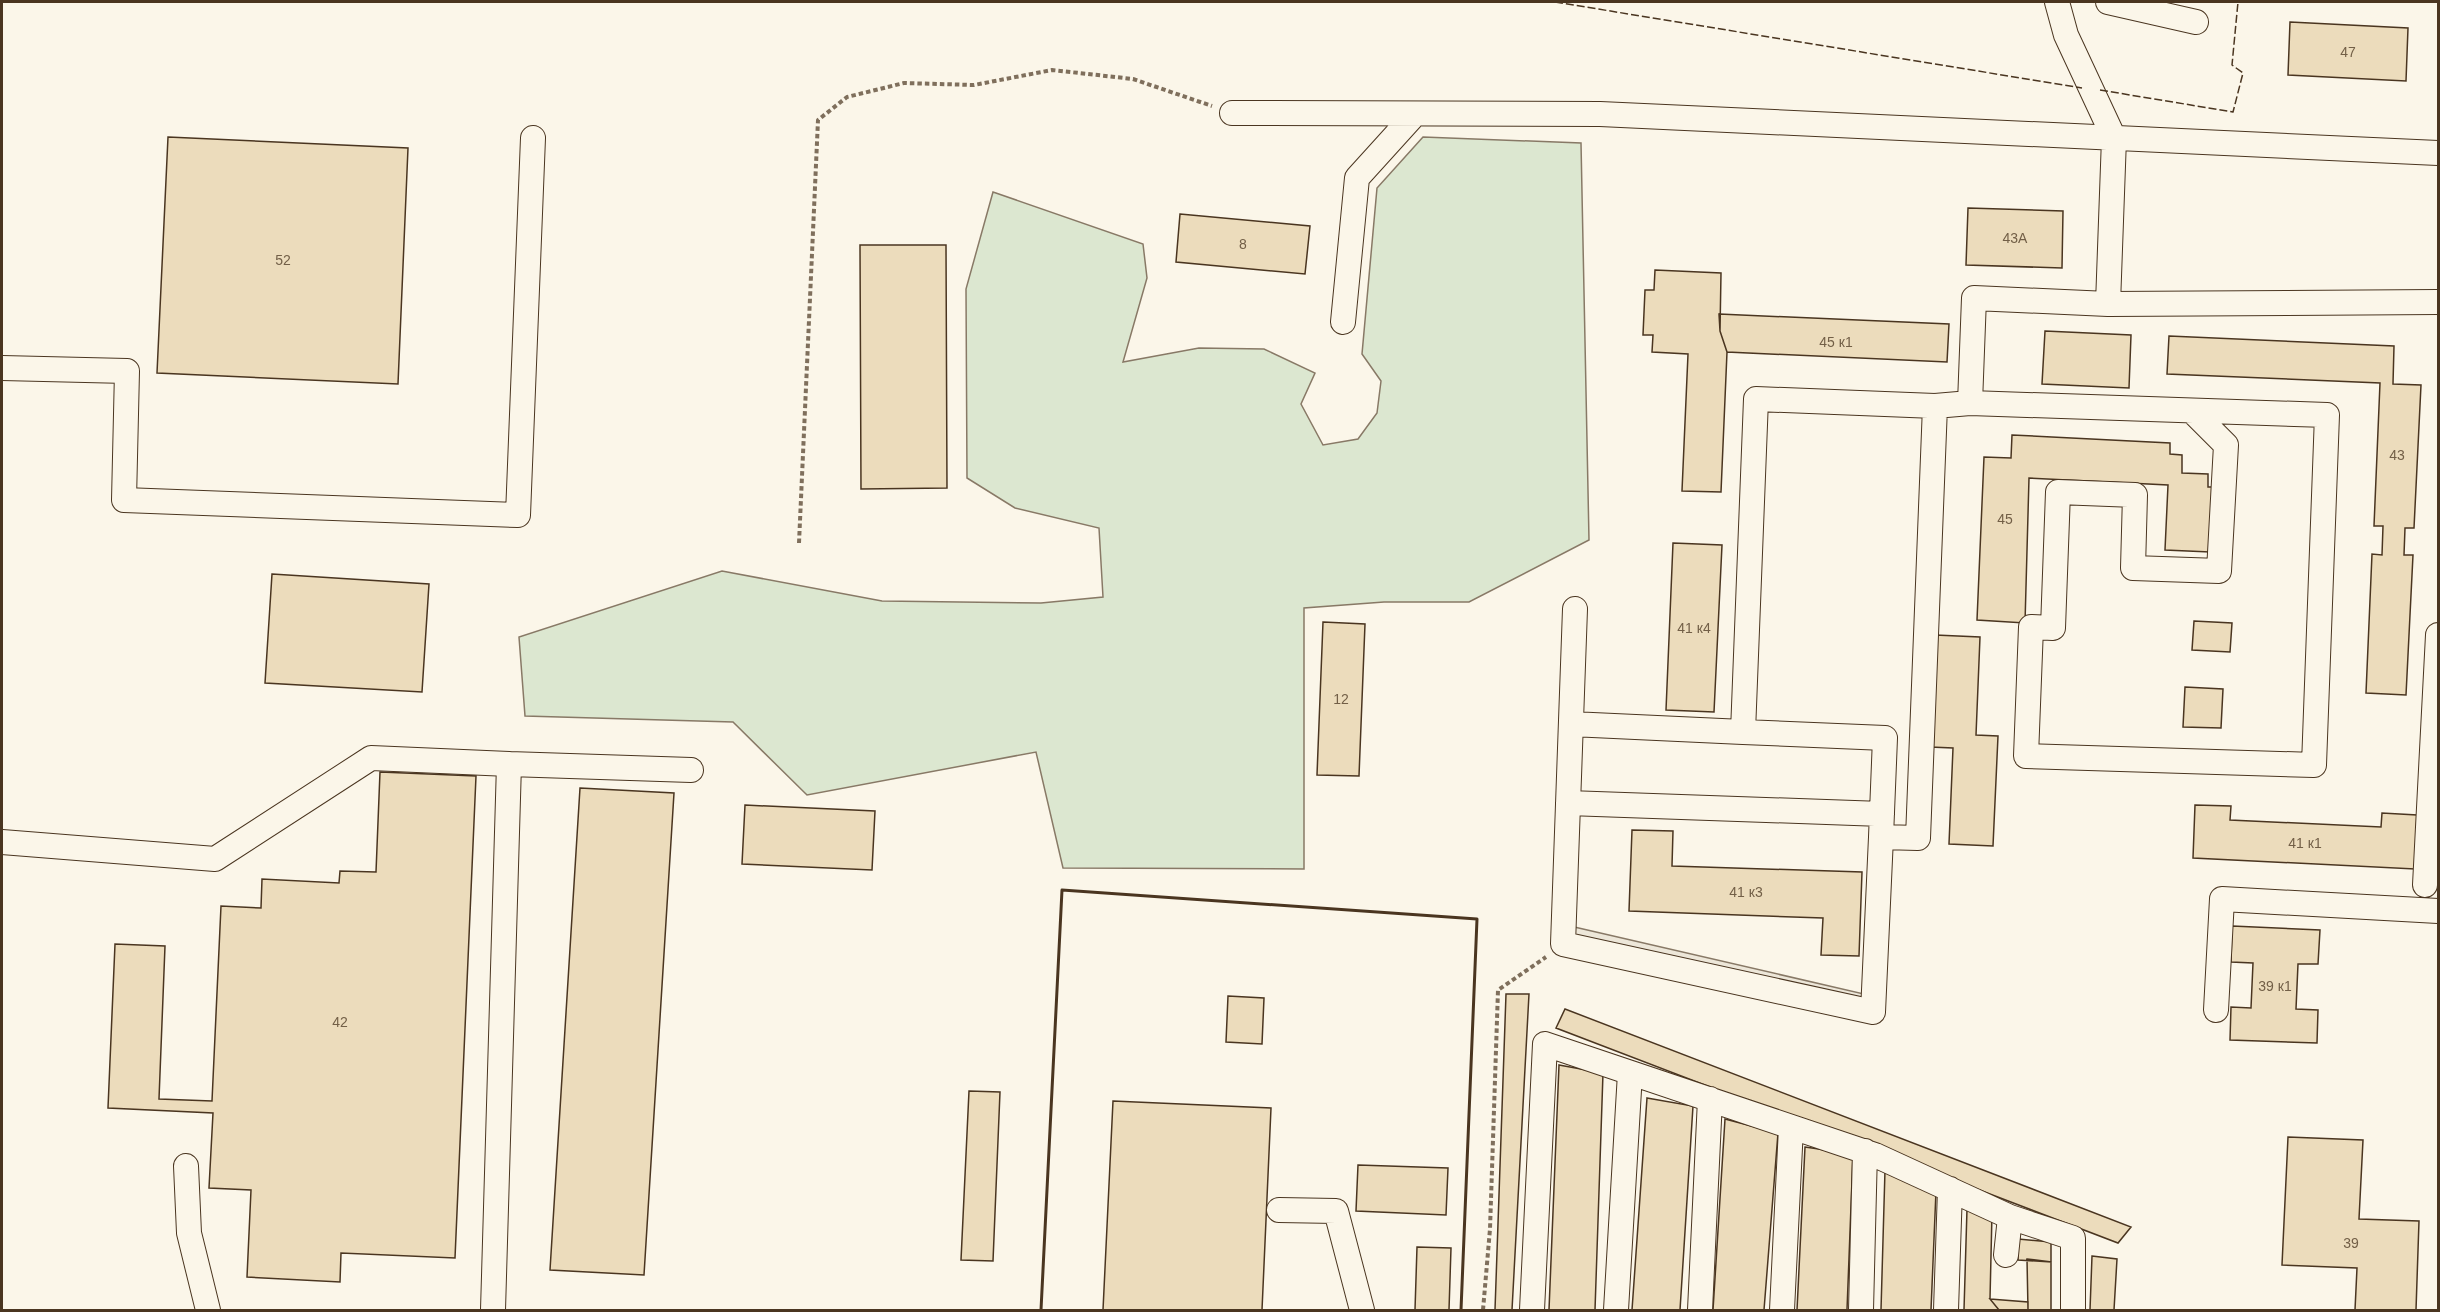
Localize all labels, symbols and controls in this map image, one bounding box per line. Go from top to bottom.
house number: 47 [2340,44,2356,60]
house number: 43А [2003,230,2028,246]
house number: 8 [1239,236,1247,252]
house number: 52 [275,252,291,268]
house number: 45 к1 [1819,334,1853,350]
house number: 43 [2389,447,2405,463]
house number: 45 [1997,511,2013,527]
house number: 41 к4 [1677,620,1711,636]
house number: 12 [1333,691,1349,707]
house number: 41 к1 [2288,835,2322,851]
house number: 41 к3 [1729,884,1763,900]
house number: 39 к1 [2258,978,2292,994]
house number: 42 [332,1014,348,1030]
house number: 39 [2343,1235,2359,1251]

